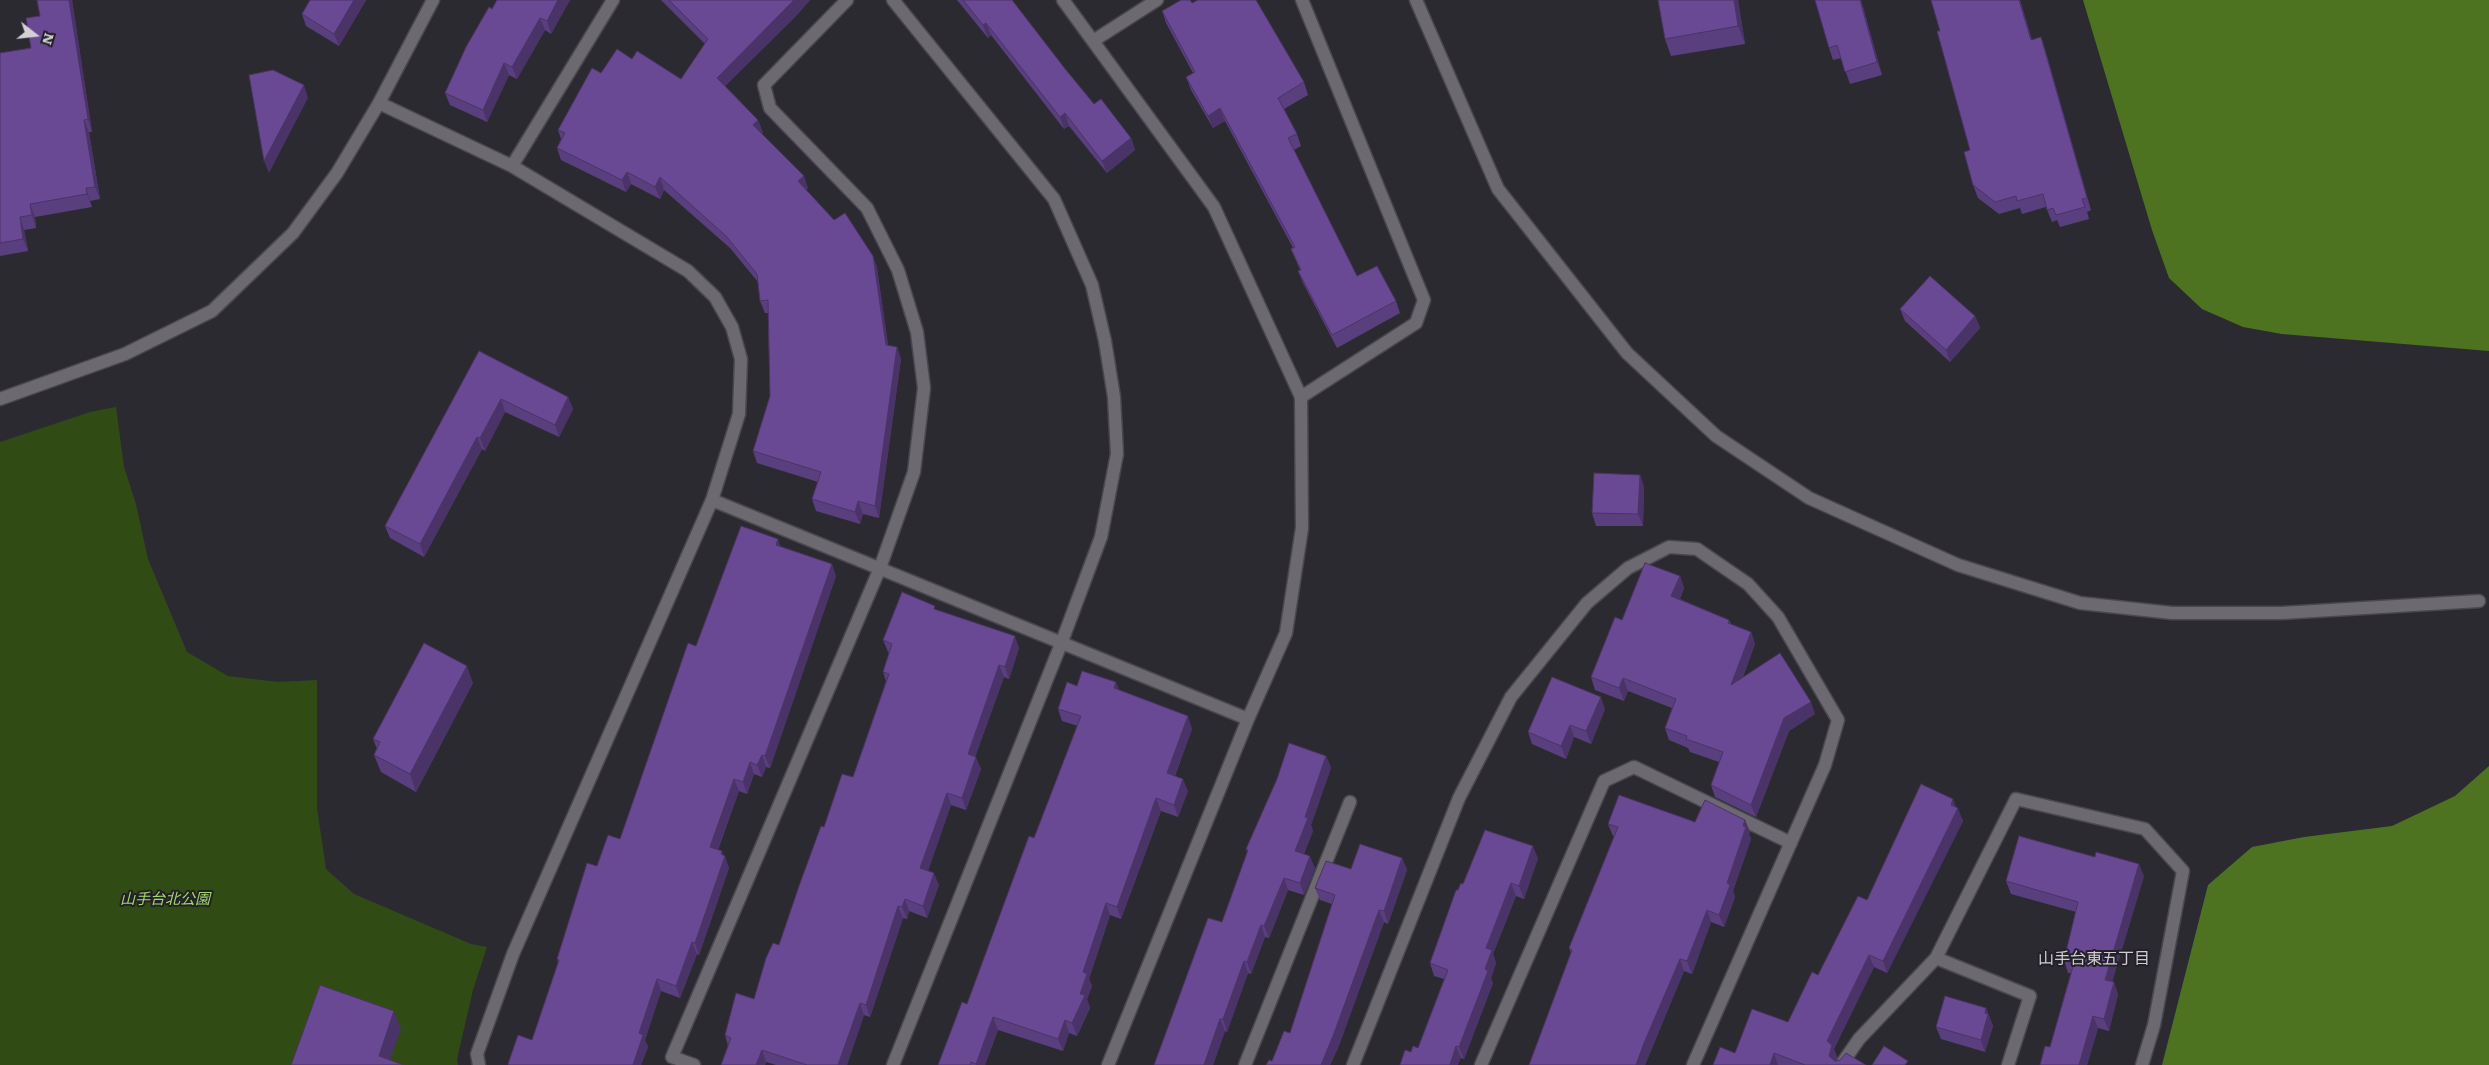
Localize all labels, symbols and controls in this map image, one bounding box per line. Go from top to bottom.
north arrow [10,10,60,60]
text: N [38,31,61,48]
park label: 山手台北公園 [120,891,210,909]
district label: 山手台東五丁目 [2038,949,2150,969]

